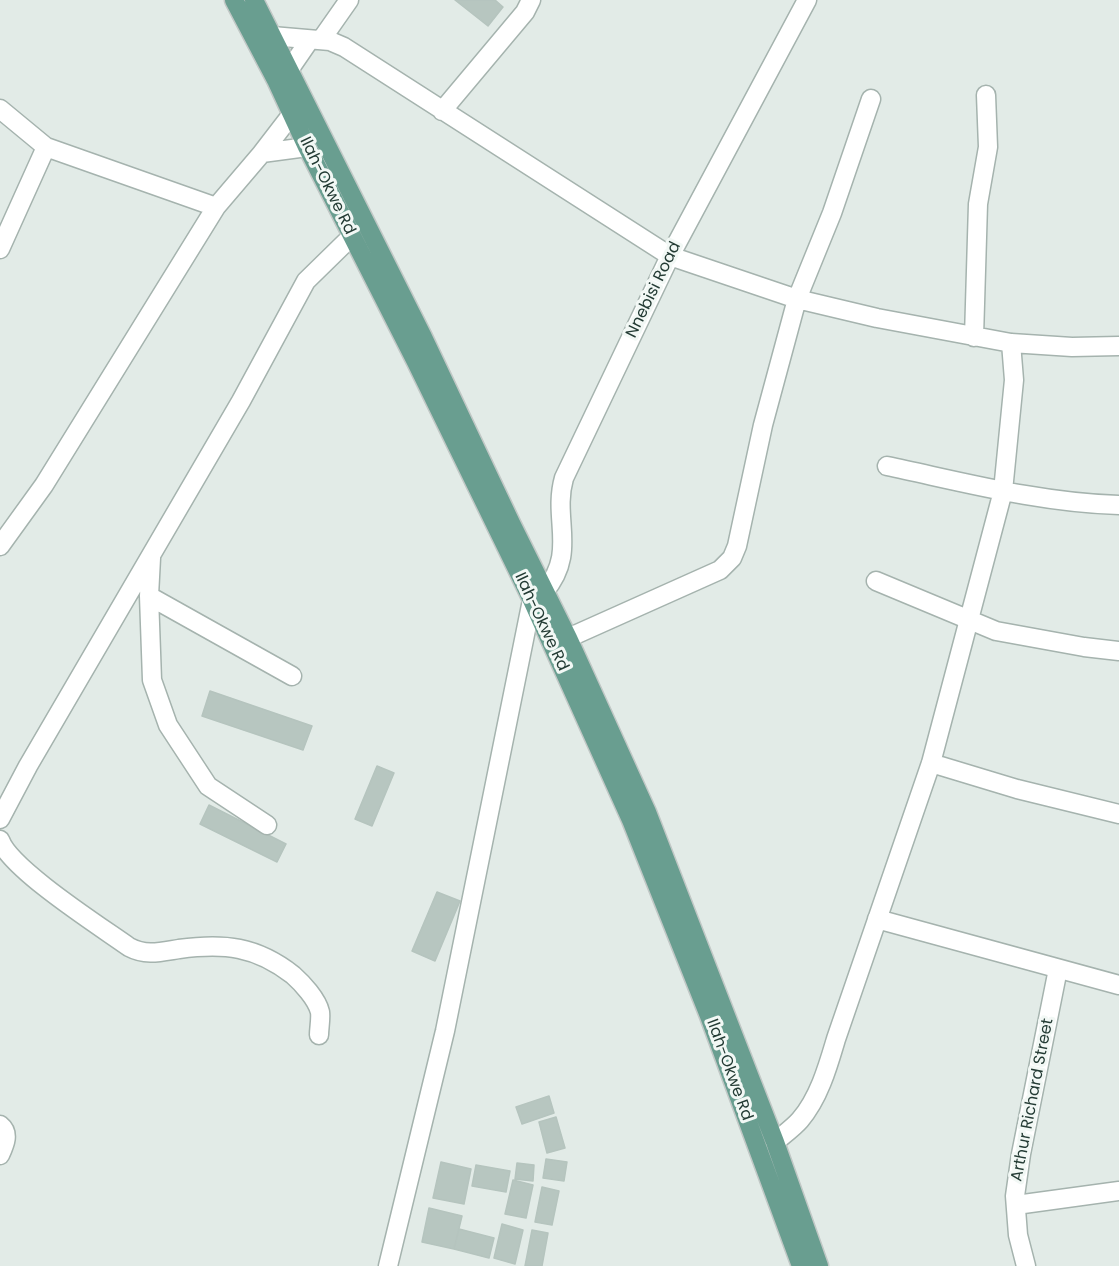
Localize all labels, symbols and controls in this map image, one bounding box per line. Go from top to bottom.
street label: Ilah-Okwe Rd [295,134,359,238]
street label: Nnebisi Road [623,239,685,341]
street label: Ilah-Okwe Rd [510,570,572,674]
street label: Ilah-Okwe Rd [702,1017,756,1123]
street label: Arthur Richard Street [1008,1017,1058,1183]

